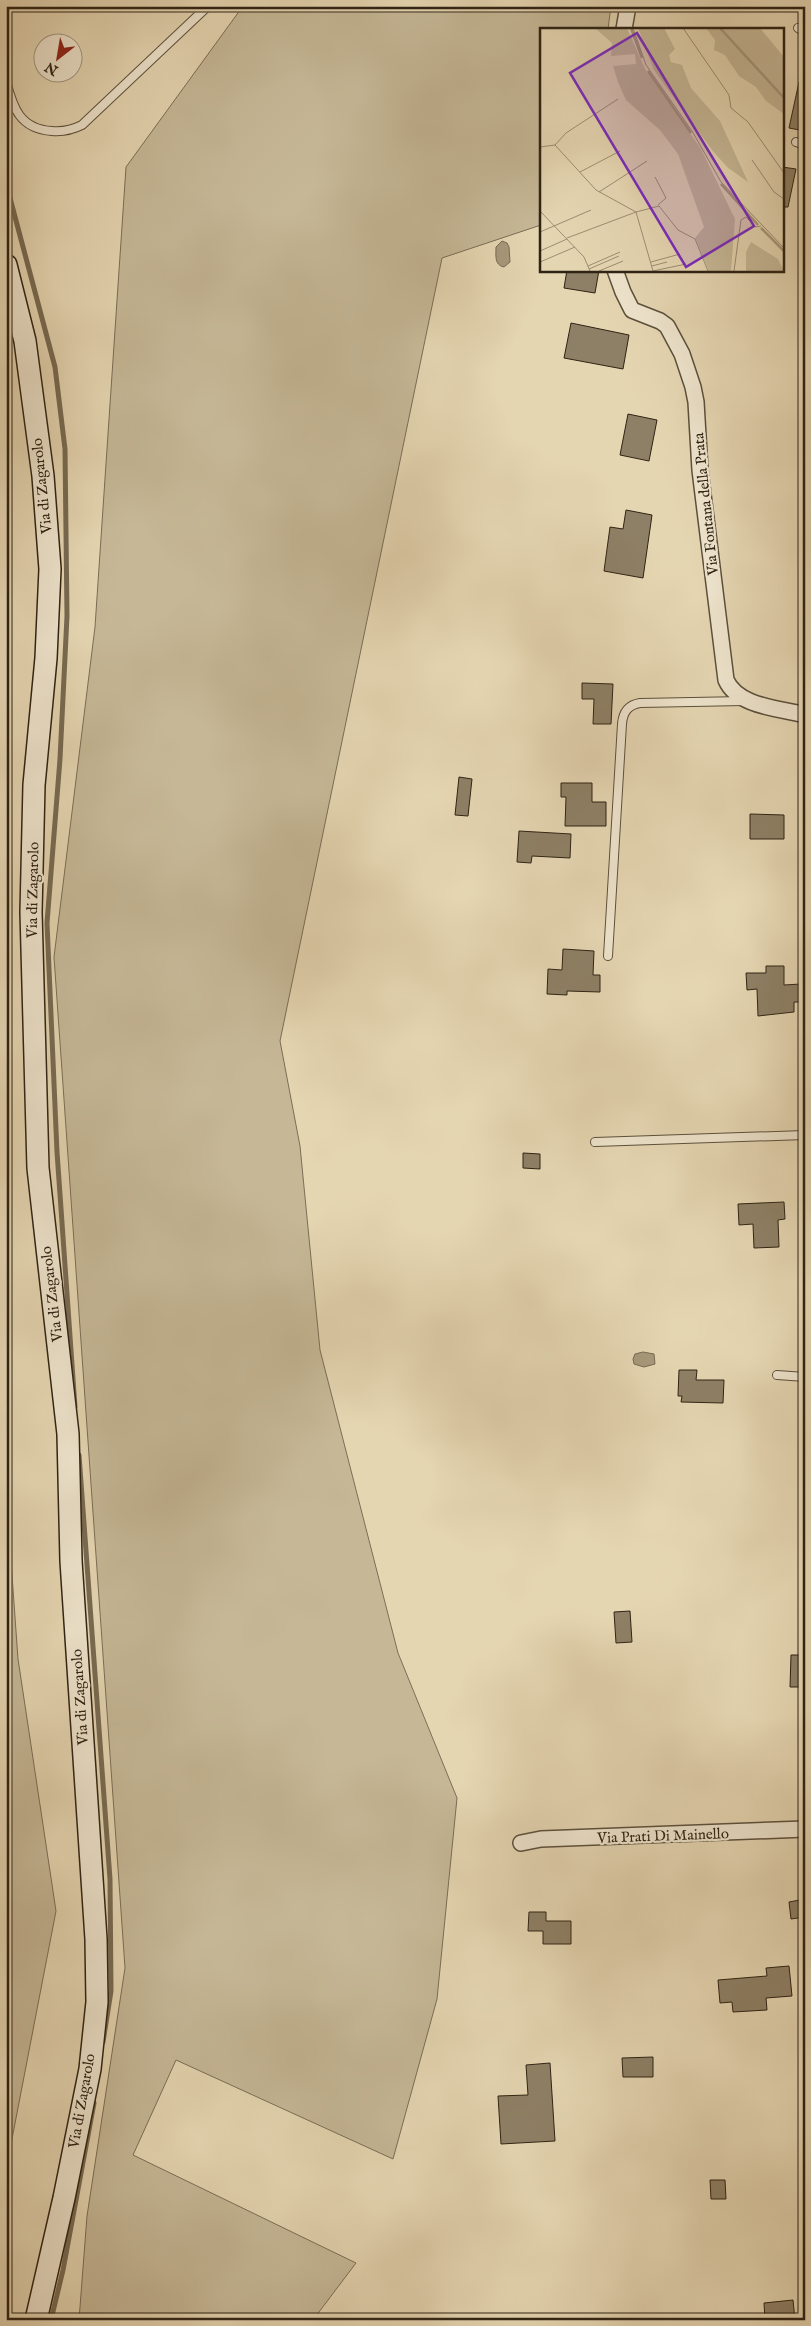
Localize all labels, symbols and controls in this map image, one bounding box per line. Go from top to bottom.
inset map [540,28,784,271]
north arrow [32,32,82,82]
text: N [42,57,63,80]
street label: Via Fontana della Prata [689,431,723,577]
street label: Via di Zagarolo [28,437,57,536]
street label: Via di Zagarolo [23,842,43,939]
street label: Via di Zagarolo [37,1245,67,1344]
street label: Via di Zagarolo [67,1648,93,1747]
street label: Via Prati Di Mainello [596,1824,729,1848]
street label: Via di Zagarolo [64,2052,100,2151]

